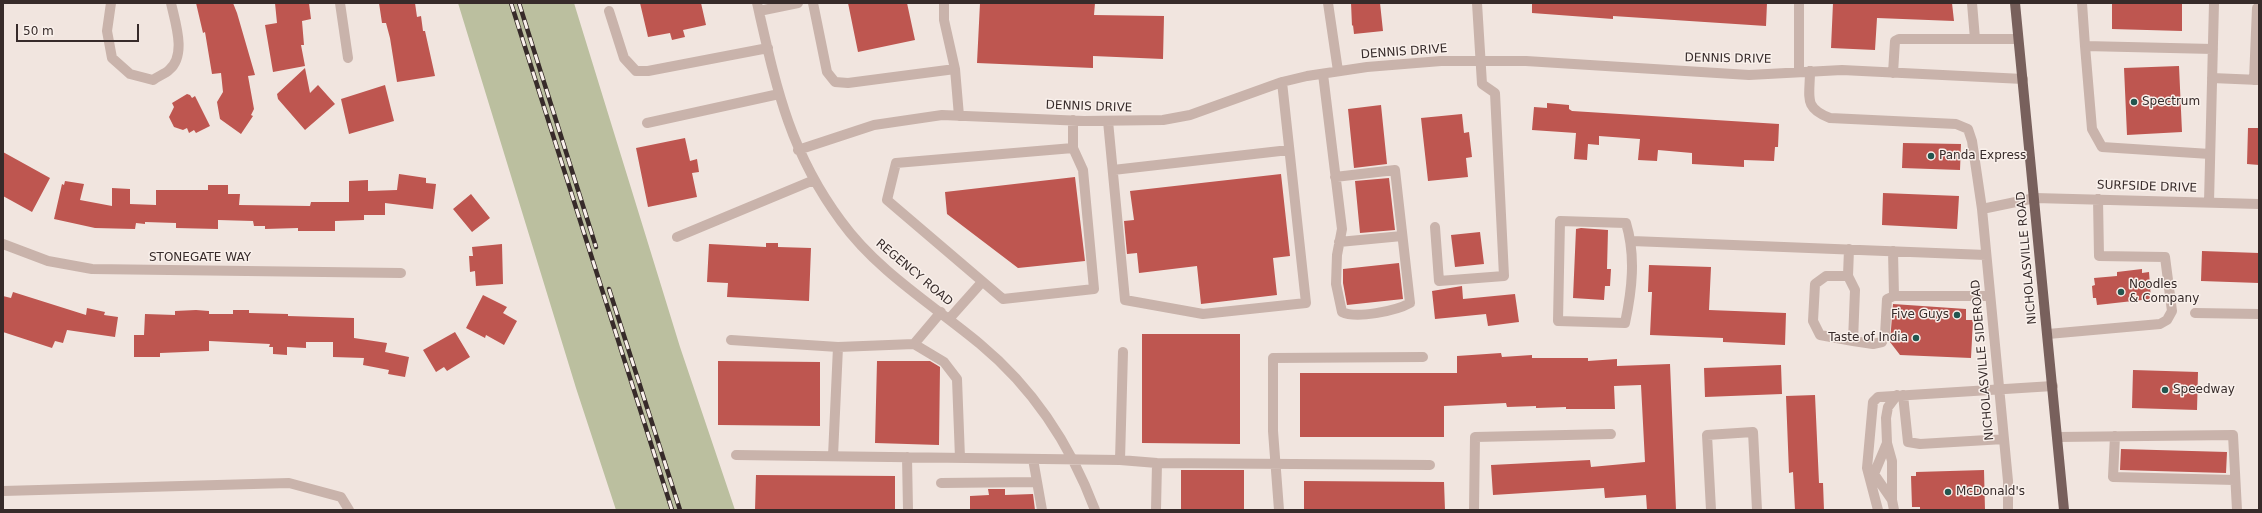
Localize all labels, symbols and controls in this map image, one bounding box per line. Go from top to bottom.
scale bar [18,16,141,42]
text: 50 m [23,24,54,38]
street label: DENNIS DRIVE [1360,42,1448,62]
street label: DENNIS DRIVE [1685,51,1771,67]
place label: Spectrum [2142,95,2200,109]
marker: Spectrum [2129,97,2139,107]
street label: DENNIS DRIVE [1045,98,1133,116]
place label: Panda Express [1939,149,2026,163]
marker: Panda Express [1926,151,1936,161]
street label: SURFSIDE DRIVE [2097,178,2197,196]
street label: NICHOLASVILLE ROAD [2014,191,2040,325]
street label: REGENCY ROAD [873,237,955,309]
street label: STONEGATE WAY [149,251,251,265]
place label: Noodles & Company [2129,278,2199,306]
street label: NICHOLASVILLE SIDEROAD [1969,279,1997,441]
marker: Noodles & Company [2116,287,2126,297]
place label: Five Guys [1891,308,1949,322]
marker: Five Guys [1952,310,1962,320]
place label: Taste of India [1828,331,1908,345]
marker: Taste of India [1911,333,1921,343]
place label: Speedway [2173,383,2235,397]
marker: Speedway [2160,385,2170,395]
place label: McDonald's [1956,485,2025,499]
marker: McDonald's [1943,487,1953,497]

